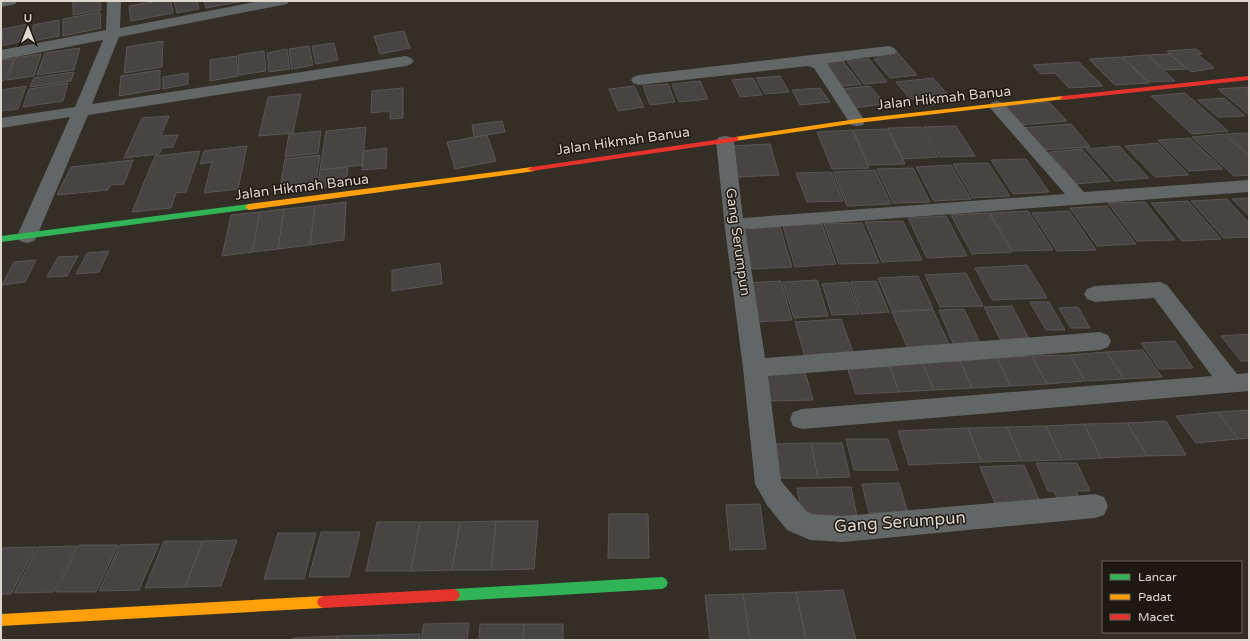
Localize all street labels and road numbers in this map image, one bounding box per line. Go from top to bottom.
street label: Jalan Hikmah Banua [876,83,1012,113]
street label: Jalan Hikmah Banua [555,123,691,159]
street label: Jalan Hikmah Banua [234,170,370,204]
street label: Gang Serumpun [722,187,754,297]
street label: Gang Serumpun [833,507,967,537]

